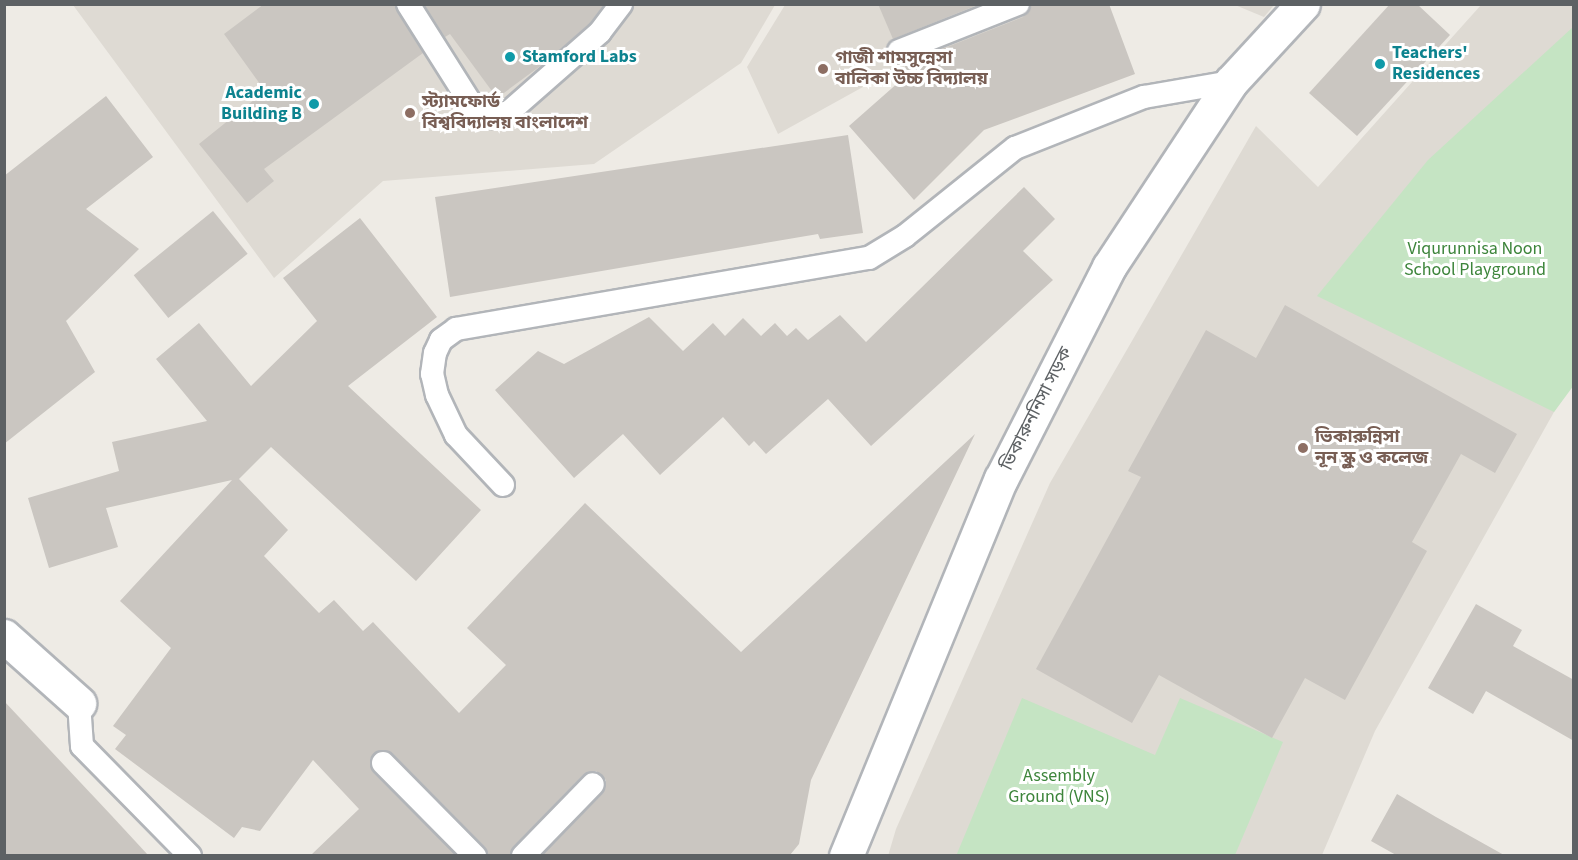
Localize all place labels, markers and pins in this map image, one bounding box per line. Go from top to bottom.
place label: Teachers' Residences [1392,43,1480,86]
place label: Stamford Labs [522,46,637,68]
place label: গাজী শামসুন্নেসা বালিকা উচ্চ বিদ্যালয় [835,48,988,90]
marker: Stamford Labs [503,50,517,64]
marker: Teachers' Residences [1373,57,1387,71]
marker: গাজী শামসুন্নেসা বালিকা উচ্চ বিদ্যালয় [816,62,830,76]
place label: Academic Building B [221,83,302,125]
place label: স্ট্যামফোর্ড বিশ্ববিদ্যালয় বাংলাদেশ [422,92,588,134]
marker: Academic Building B [307,97,321,111]
marker: স্ট্যামফোর্ড বিশ্ববিদ্যালয় বাংলাদেশ [403,106,417,120]
place label: ভিকারুন্নিসা নূন স্কুল ও কলেজ [1315,427,1428,470]
marker: ভিকারুন্নিসা নূন স্কুল ও কলেজ [1296,441,1310,455]

